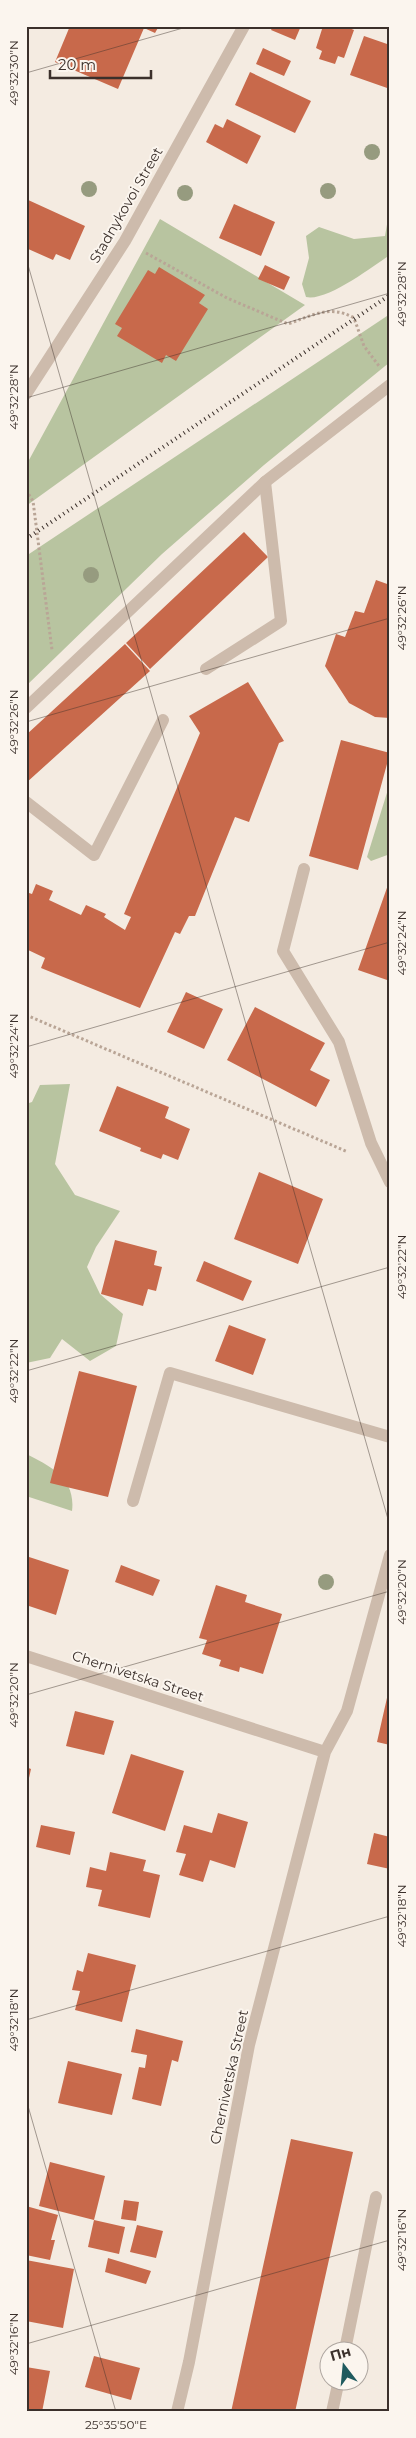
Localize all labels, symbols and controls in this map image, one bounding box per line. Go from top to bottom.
text: 49°32'30"N [6,40,21,106]
scale bar [50,48,151,80]
text: 20 m [58,55,96,74]
street label: Stadnykovoi Street [85,143,167,266]
text: 49°32'28"N [394,261,409,327]
text: 49°32'28"N [6,364,21,430]
text: 49°32'26"N [394,586,409,650]
text: 49°32'26"N [6,690,21,754]
text: 49°32'24"N [394,911,409,976]
text: 49°32'24"N [6,1014,21,1079]
text: 49°32'22"N [394,1235,409,1299]
text: 49°32'22"N [6,1339,21,1403]
text: 49°32'20"N [394,1559,409,1625]
street label: Chernivetska Street [70,1646,206,1706]
text: 49°32'20"N [6,1662,21,1728]
text: 49°32'18"N [394,1884,409,1948]
text: 49°32'18"N [6,1988,21,2052]
street label: Chernivetska Street [206,2008,252,2146]
text: 49°32'16"N [394,2209,409,2271]
text: 49°32'16"N [6,2313,21,2375]
north arrow [318,2340,368,2390]
text: Пн [328,2342,353,2365]
text: 25°35'50"E [85,2417,147,2432]

